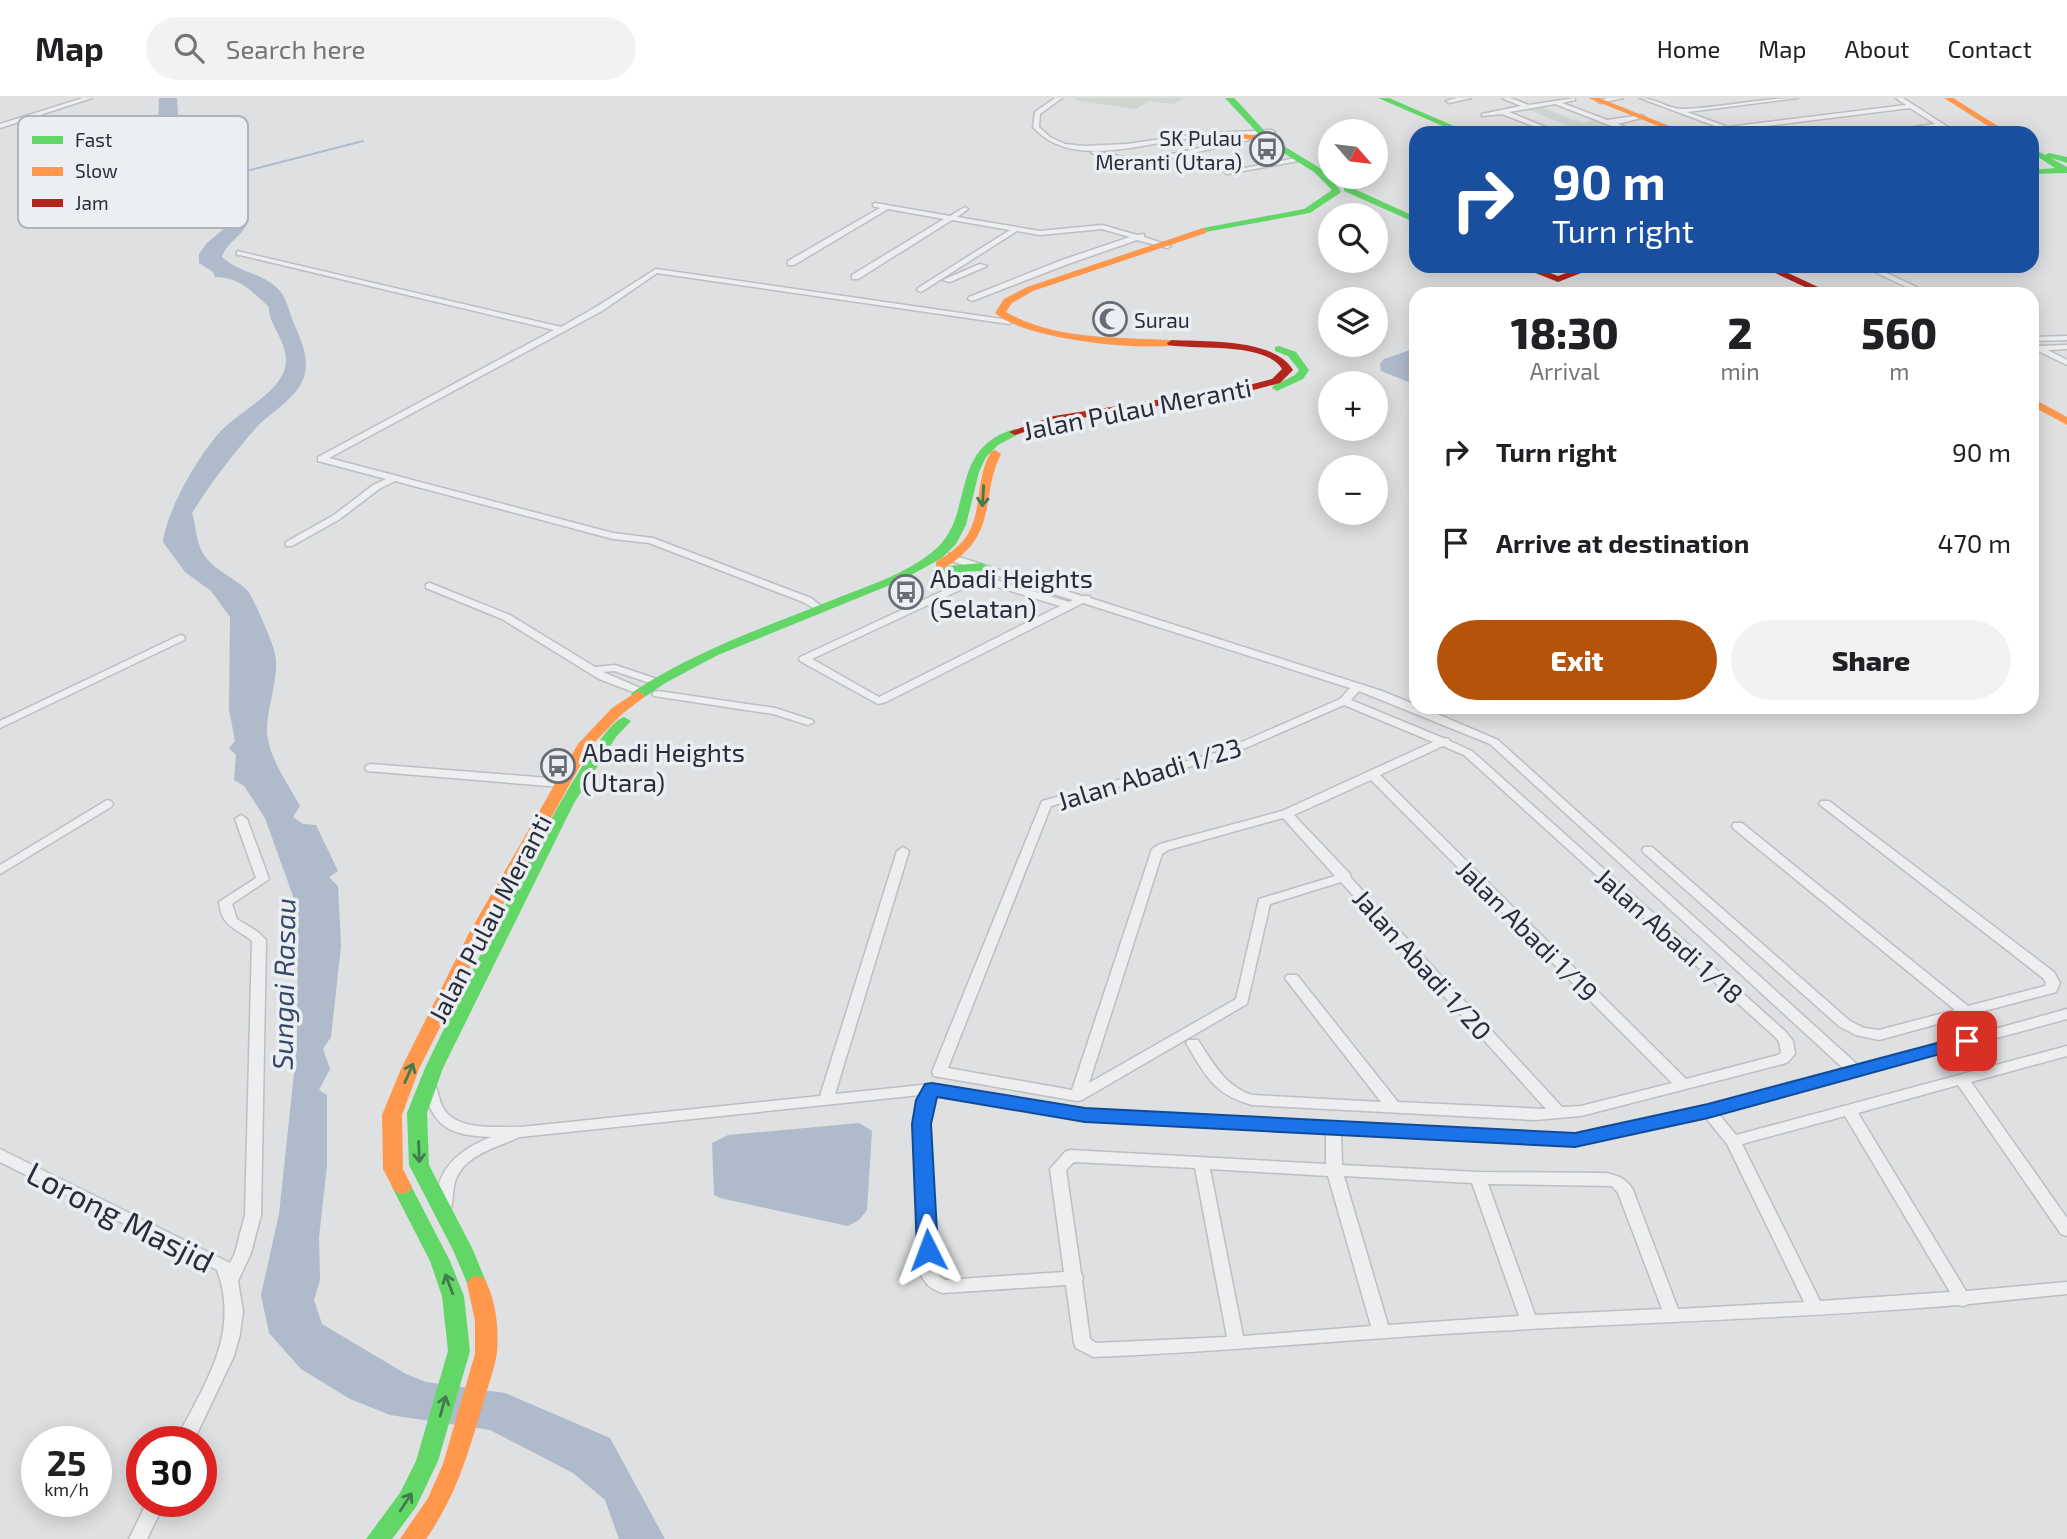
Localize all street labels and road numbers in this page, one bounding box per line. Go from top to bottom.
street label: Jalan Pulau Meranti [1020,371,1254,445]
street label: Jalan Abadi 1/23 [1053,730,1245,816]
street label: Jalan Pulau Meranti [421,808,557,1028]
street label: Jalan Abadi 1/19 [1451,853,1605,1007]
street label: Jalan Abadi 1/18 [1590,861,1750,1009]
street label: Jalan Abadi 1/20 [1347,882,1499,1046]
street label: Lorong Masjid [21,1153,221,1280]

